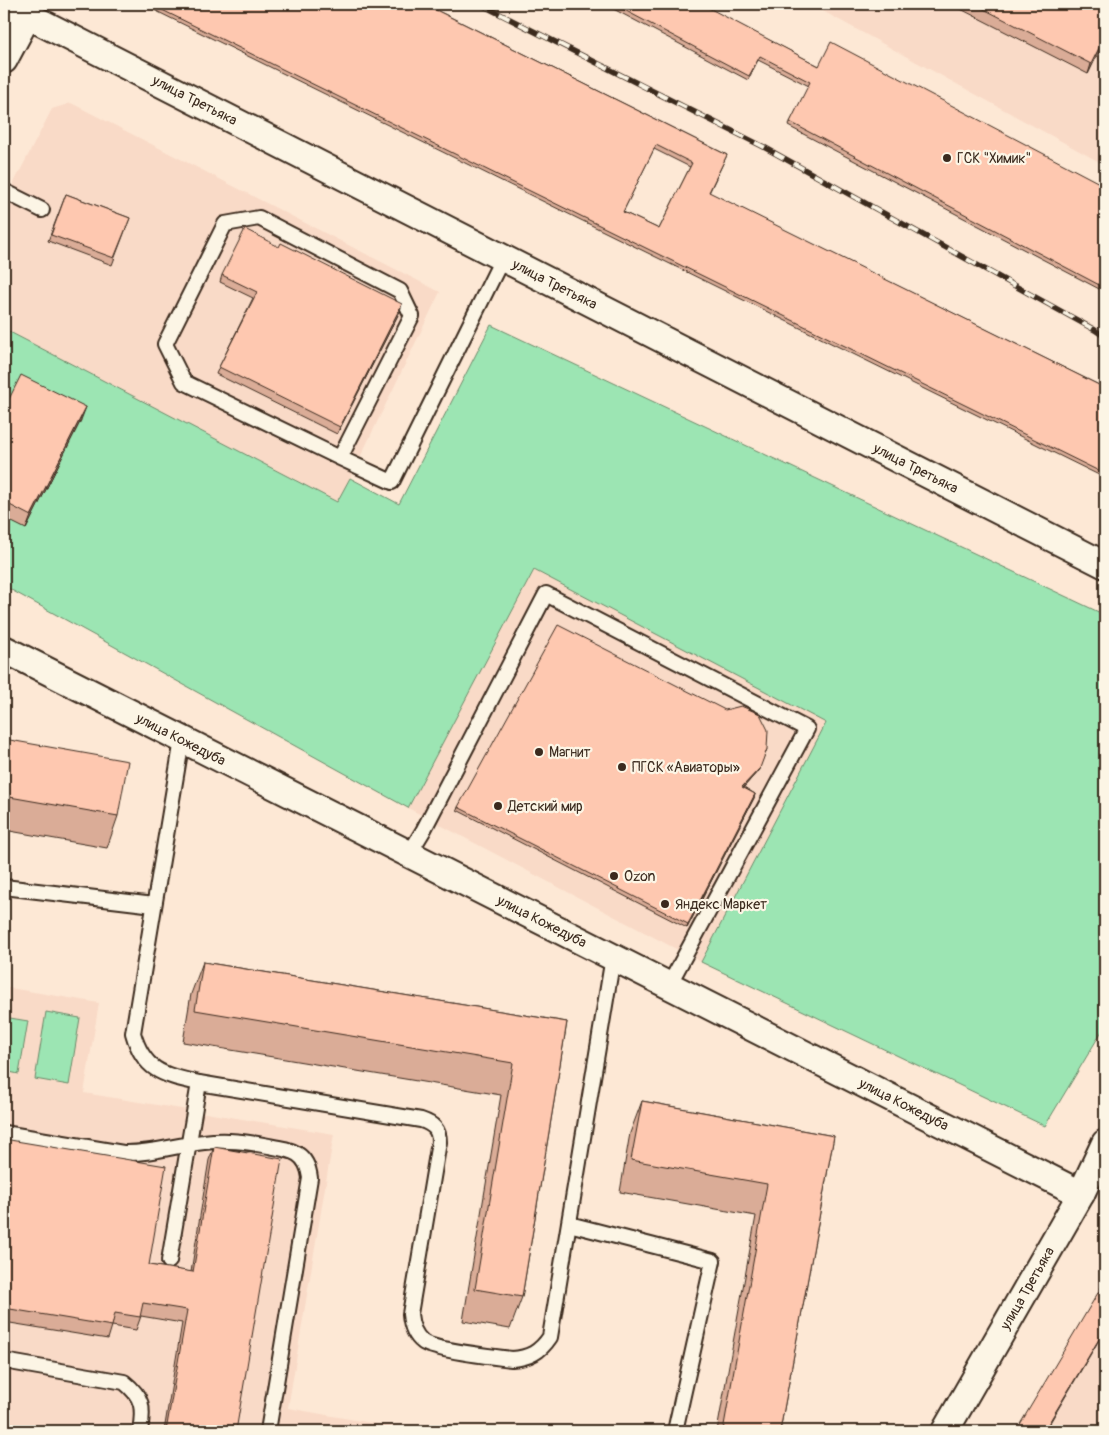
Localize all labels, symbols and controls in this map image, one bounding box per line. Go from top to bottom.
street label: улица Третьяка [149,71,240,129]
place label: ГСК "Химик" [957,150,1031,167]
marker: ГСК "Химик" [941,152,953,164]
street label: улица Третьяка [509,255,600,313]
street label: улица Третьяка [870,439,961,497]
street label: улица Кожедуба [132,709,228,769]
place label: Магнит [549,744,591,761]
marker: Магнит [533,746,545,758]
place label: ПГСК «Авиаторы» [632,759,740,776]
marker: ПГСК «Авиаторы» [616,761,628,773]
place label: Детский мир [507,798,583,815]
marker: Детский мир [492,800,504,812]
place label: Ozon [624,868,656,885]
marker: Ozon [608,870,620,882]
street label: улица Кожедуба [493,891,589,951]
place label: Яндекс Маркет [675,896,767,913]
marker: Яндекс Маркет [659,898,671,910]
street label: улица Кожедуба [855,1074,951,1134]
street label: улица Третьяка [996,1244,1058,1334]

